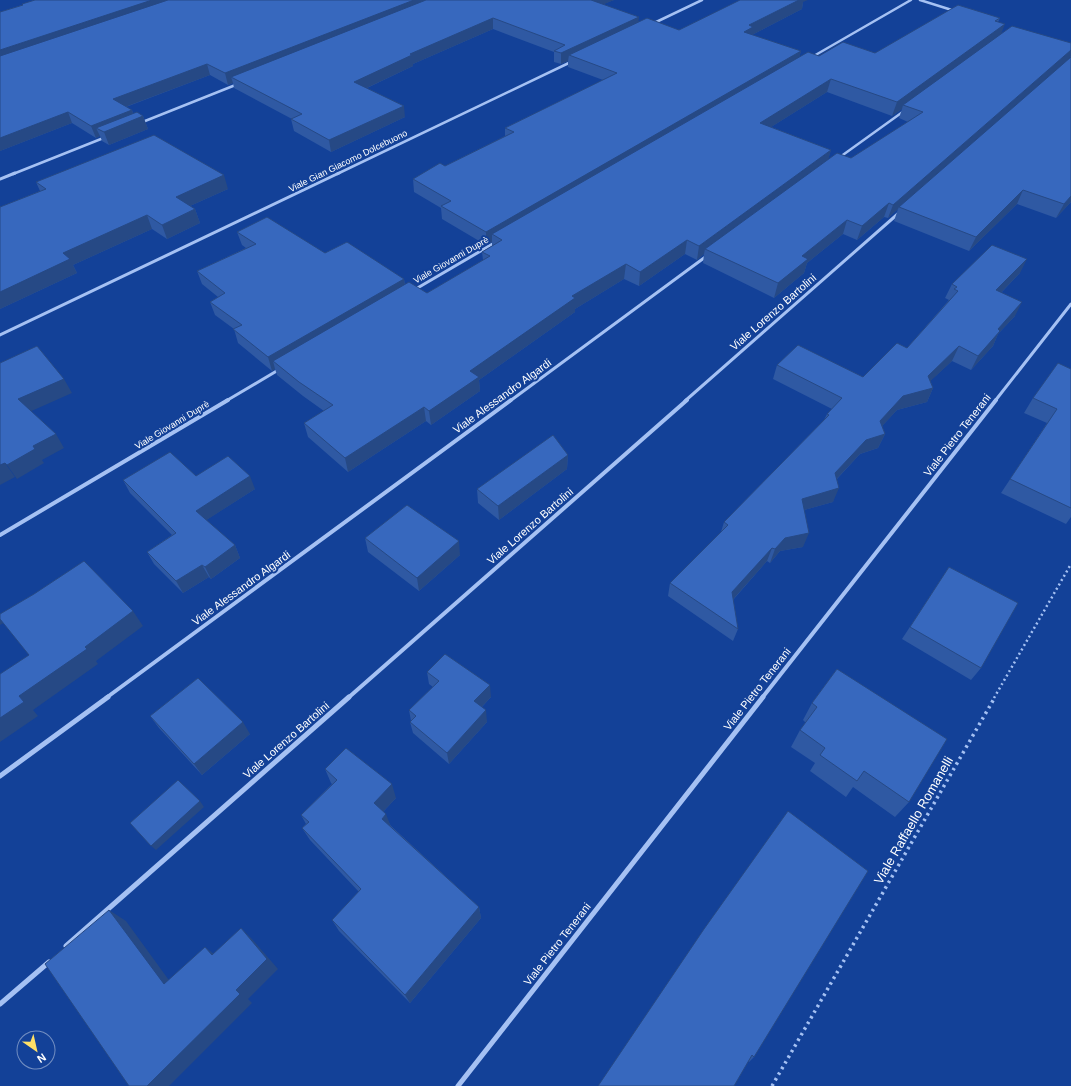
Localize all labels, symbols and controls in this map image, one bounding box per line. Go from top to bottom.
street label: Viale Gian Giacomo Dolcebuono [287,128,409,194]
street label: Viale Giovanni Duprè [412,234,490,286]
street label: Viale Lorenzo Bartolini [728,271,818,353]
street label: Viale Alessandro Algardi [451,356,553,436]
street label: Viale Pietro Tenerani [921,391,993,479]
street label: Viale Giovanni Duprè [133,399,211,451]
street label: Viale Lorenzo Bartolini [485,485,575,567]
street label: Viale Alessandro Algardi [190,548,292,628]
street label: Viale Pietro Tenerani [721,645,793,733]
street label: Viale Lorenzo Bartolini [241,699,331,781]
street label: Viale Raffaello Romanelli [871,754,956,887]
street label: Viale Pietro Tenerani [521,900,593,988]
north arrow [16,1030,56,1070]
text: N [35,1051,48,1066]

